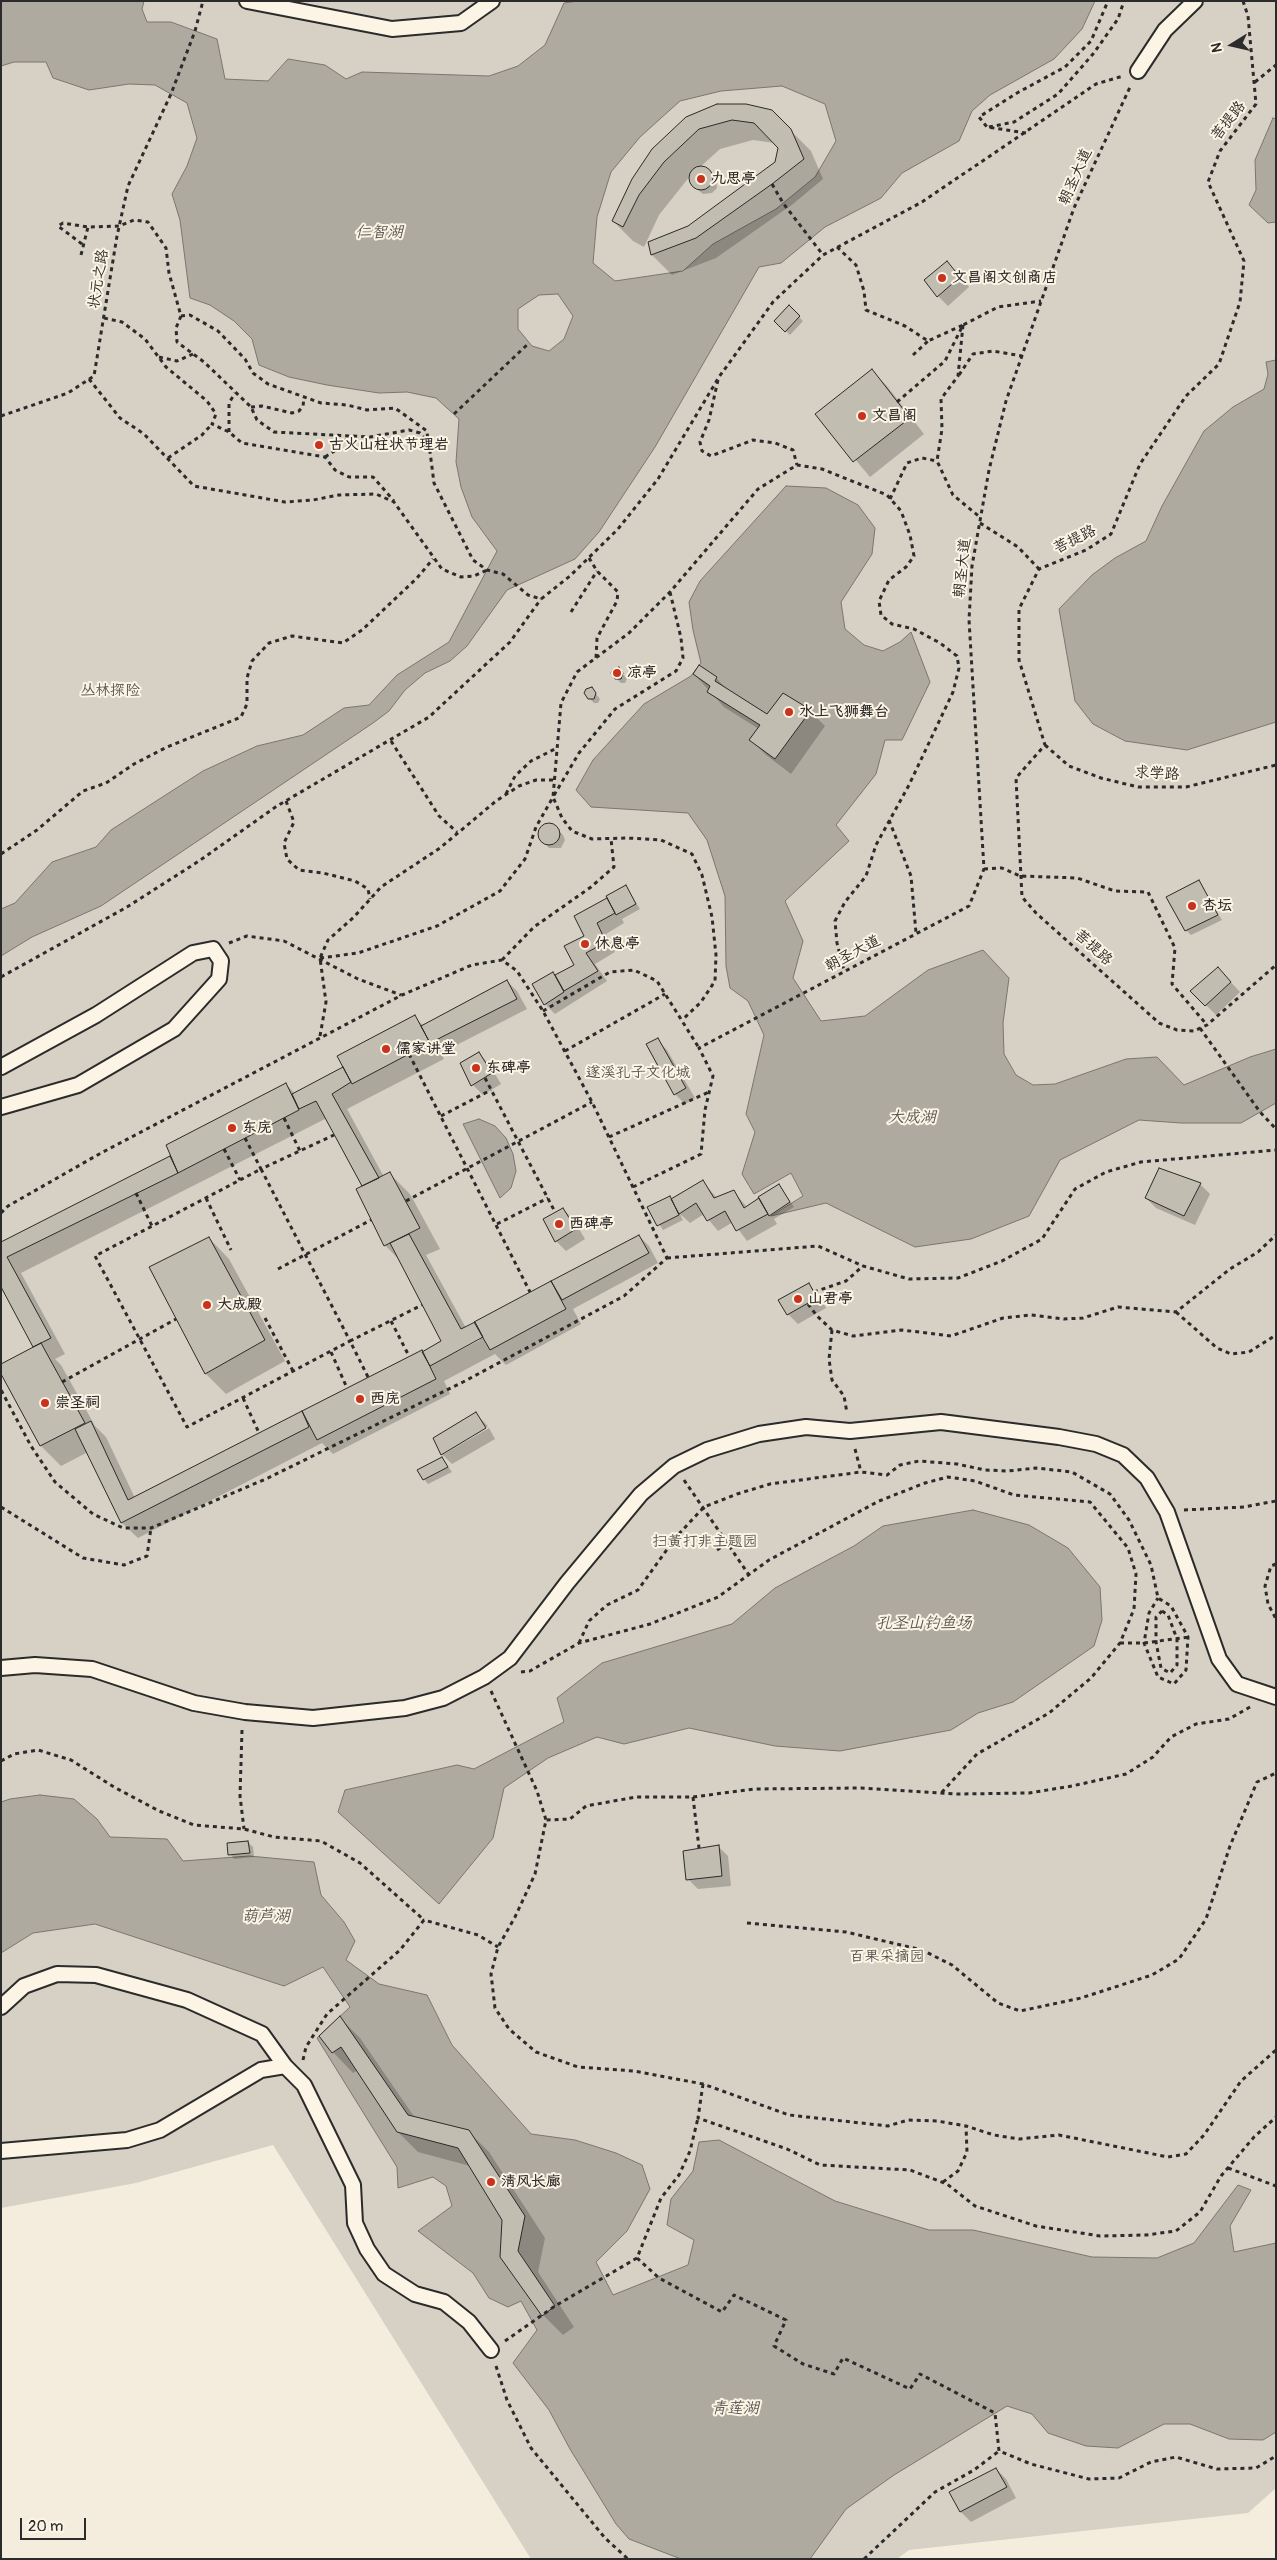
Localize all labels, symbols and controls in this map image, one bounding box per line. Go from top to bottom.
north arrow [1207,20,1257,70]
text: N [1208,42,1226,54]
street label: 菩提路 [1208,98,1250,144]
street label: 朝圣大道 [1056,146,1096,208]
place label: 九思亭 [711,170,756,188]
marker: 九思亭 [695,173,707,185]
water label: 仁智湖 [355,223,403,243]
street label: 状元之路 [85,248,113,310]
place label: 文昌阁文创商店 [952,269,1057,287]
marker: 文昌阁文创商店 [936,272,948,284]
place label: 文昌阁 [872,407,917,425]
marker: 文昌阁 [856,410,868,422]
place label: 古火山柱状节理岩 [329,436,449,454]
marker: 古火山柱状节理岩 [313,439,325,451]
street label: 菩提路 [1051,522,1099,558]
street label: 朝圣大道 [951,537,975,599]
place label: 凉亭 [627,664,657,682]
marker: 凉亭 [611,667,623,679]
park label: 丛林探险 [80,682,140,700]
place label: 水上飞狮舞台 [799,703,889,721]
marker: 水上飞狮舞台 [783,706,795,718]
street label: 求学路 [1134,764,1180,784]
place label: 杏坛 [1202,897,1232,915]
marker: 杏坛 [1186,900,1198,912]
street label: 菩提路 [1070,926,1116,970]
street label: 朝圣大道 [822,932,884,976]
place label: 休息亭 [595,935,640,953]
marker: 休息亭 [579,938,591,950]
place label: 儒家讲堂 [396,1040,456,1058]
marker: 儒家讲堂 [380,1043,392,1055]
place label: 东碑亭 [486,1059,531,1077]
marker: 东碑亭 [470,1062,482,1074]
park label: 遂溪孔子文化城 [586,1064,690,1082]
water label: 大成湖 [888,1108,936,1128]
place label: 东庑 [242,1119,272,1137]
marker: 东庑 [226,1122,238,1134]
place label: 西碑亭 [569,1215,614,1233]
marker: 西碑亭 [553,1218,565,1230]
place label: 山君亭 [808,1290,853,1308]
marker: 山君亭 [792,1293,804,1305]
place label: 大成殿 [217,1296,262,1314]
marker: 大成殿 [201,1299,213,1311]
place label: 西庑 [370,1390,400,1408]
marker: 西庑 [354,1393,366,1405]
place label: 崇圣祠 [55,1394,100,1412]
marker: 崇圣祠 [39,1397,51,1409]
park label: 扫黄打非主题园 [653,1533,757,1551]
water label: 孔圣山钓鱼场 [876,1614,972,1634]
water label: 葫芦湖 [242,1907,290,1927]
park label: 百果采摘园 [850,1948,924,1966]
place label: 清风长廊 [501,2173,561,2191]
marker: 清风长廊 [485,2176,497,2188]
water label: 青莲湖 [711,2399,759,2419]
scale bar [22,2508,89,2540]
text: 20 m [28,2517,63,2536]

